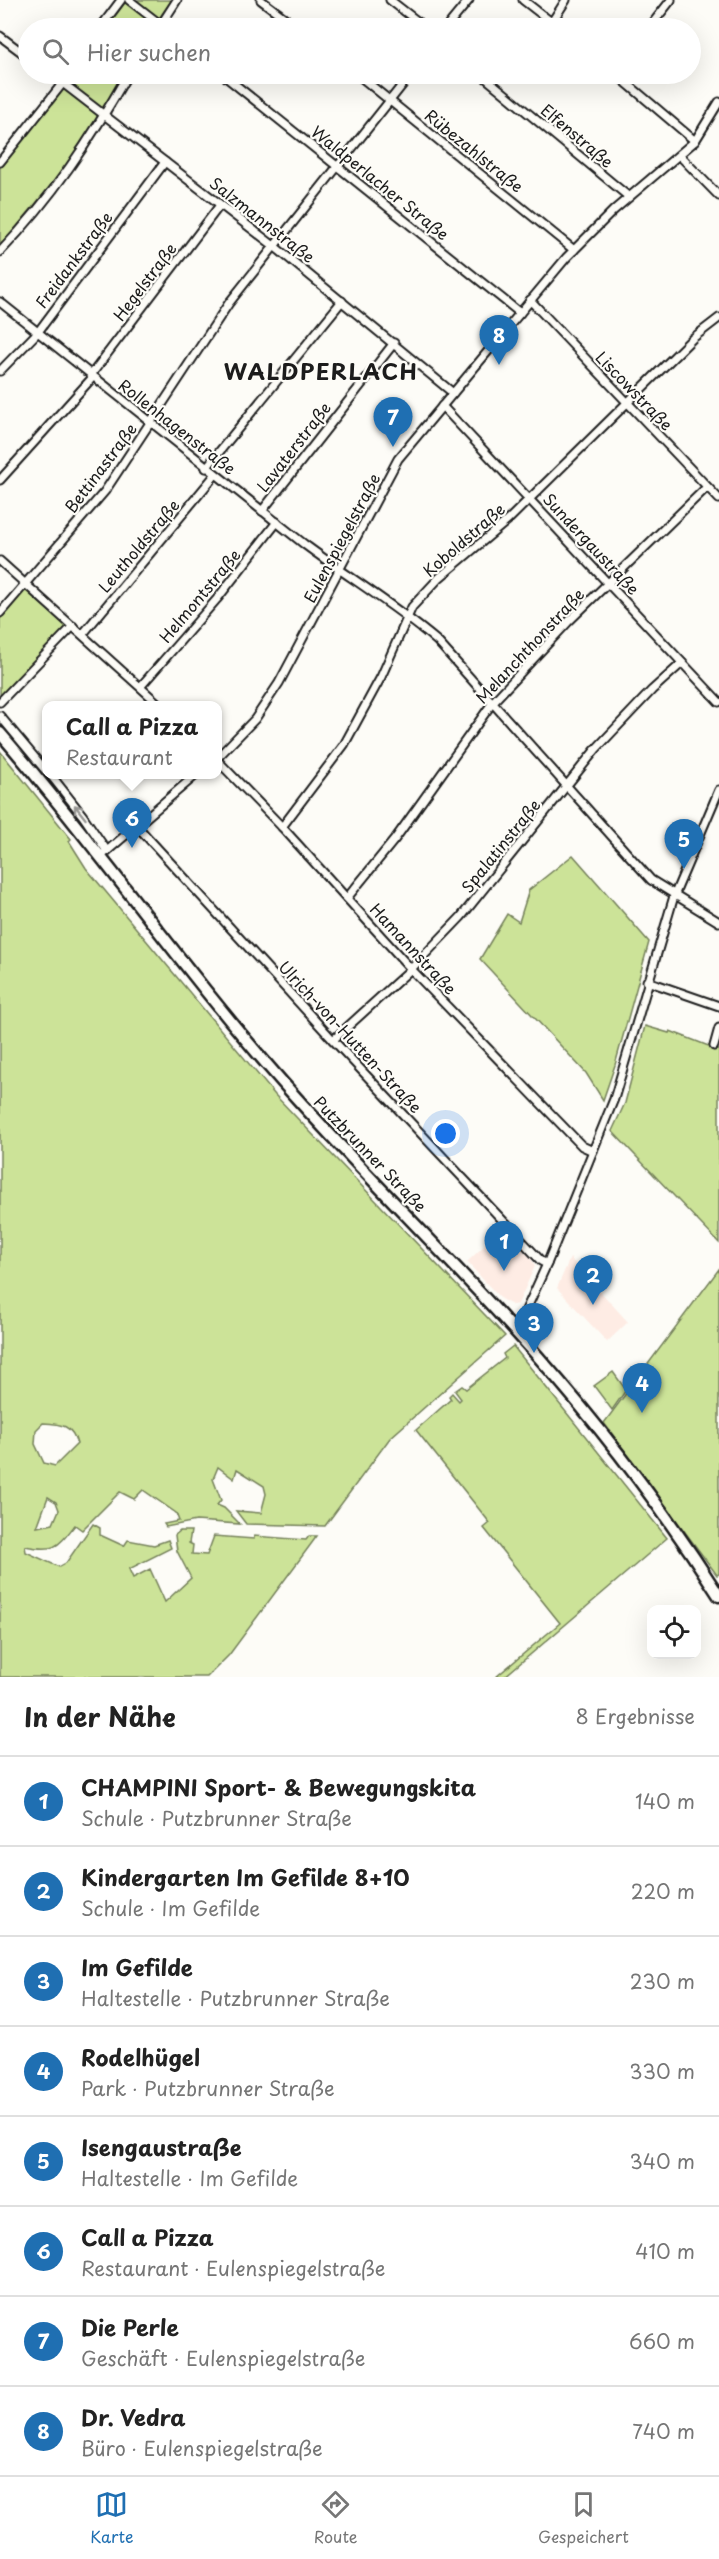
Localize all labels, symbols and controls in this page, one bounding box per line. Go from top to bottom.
search box [18,18,701,84]
icon: search [39,35,72,68]
text: Hier suchen [87,35,211,68]
street label: Elfenstraße [536,98,619,173]
street label: Rübezahlstraße [420,103,529,198]
street label: Waldperlacher Straße [307,119,455,245]
street label: Salzmannstraße [205,170,320,268]
street label: Freidankstraße [29,206,118,313]
street label: Hegelstraße [107,237,182,326]
pin: 8 [480,316,518,365]
street label: Liscowstraße [591,345,679,435]
district label: WALDPERLACH [224,354,418,387]
street label: Rollenhagenstraße [114,373,241,480]
street label: Lavaterstraße [250,396,336,496]
pin: 7 [374,398,412,447]
street label: Bettinastraße [58,417,142,517]
street label: Eulenspiegelstraße [297,469,385,606]
street label: Sundergaustraße [538,487,645,600]
street label: Leutholdstraße [92,494,184,597]
street label: Koboldstraße [417,497,510,582]
street label: Helmontstraße [153,543,246,647]
street label: Melanchthonstraße [469,582,589,708]
popup [42,701,222,779]
text: Call a Pizza [66,709,198,742]
text: Restaurant [66,742,173,772]
street label: Spalatinstraße [455,793,546,897]
pin: 6 [112,798,152,848]
one-way arrow [73,804,86,820]
pin: 5 [664,820,704,869]
street label: Hamannstraße [365,897,462,999]
street label: Ulrich-von-Hutten-Straße [274,955,428,1118]
street label: Putzbrunner Straße [309,1090,433,1217]
your location [431,1119,460,1148]
pin: 1 [484,1222,524,1271]
pin: 2 [574,1256,612,1305]
pin: 3 [514,1304,554,1353]
pin: 4 [622,1364,662,1413]
map controls [647,1605,701,1659]
button: locate [647,1605,701,1659]
text: In der Nähe [24,1697,176,1736]
text: 8 Ergebnisse [575,1701,695,1731]
text: CHAMPINI Sport- & Bewegungskita [81,1770,476,1803]
text: 1 [39,1786,48,1816]
text: 140 m [635,1786,695,1816]
text: Schule · Putzbrunner Straße [81,1803,352,1833]
text: Kindergarten Im Gefilde 8+10 [81,1860,410,1893]
text: 2 [36,1876,51,1906]
text: 220 m [631,1876,695,1906]
text: Schule · Im Gefilde [81,1893,260,1923]
text: Im Gefilde [81,1950,193,1983]
text: 3 [37,1966,50,1996]
text: 230 m [630,1966,695,1996]
text: Haltestelle · Putzbrunner Straße [81,1983,390,2013]
text: Rodelhügel [81,2040,200,2073]
text: 4 [37,2056,50,2086]
text: 330 m [629,2056,695,2086]
text: Park · Putzbrunner Straße [81,2073,335,2103]
text: Isengaustraße [81,2130,242,2163]
text: 5 [37,2146,50,2176]
text: 340 m [630,2146,695,2176]
text: Haltestelle · Im Gefilde [81,2163,298,2193]
text: Call a Pizza [81,2220,214,2253]
text: 6 [36,2236,51,2266]
text: 410 m [635,2236,695,2266]
text: Restaurant · Eulenspiegelstraße [81,2253,385,2283]
text: Die Perle [81,2310,179,2343]
text: 7 [38,2326,49,2356]
text: 660 m [629,2326,695,2356]
text: Geschäft · Eulenspiegelstraße [81,2343,365,2373]
text: Dr. Vedra [81,2400,186,2433]
text: 8 [37,2416,50,2446]
text: 740 m [632,2416,695,2446]
text: Büro · Eulenspiegelstraße [81,2433,323,2463]
tab: Karte [90,2488,133,2548]
tab: Route [314,2488,358,2548]
tab: Gespeichert [538,2488,629,2548]

